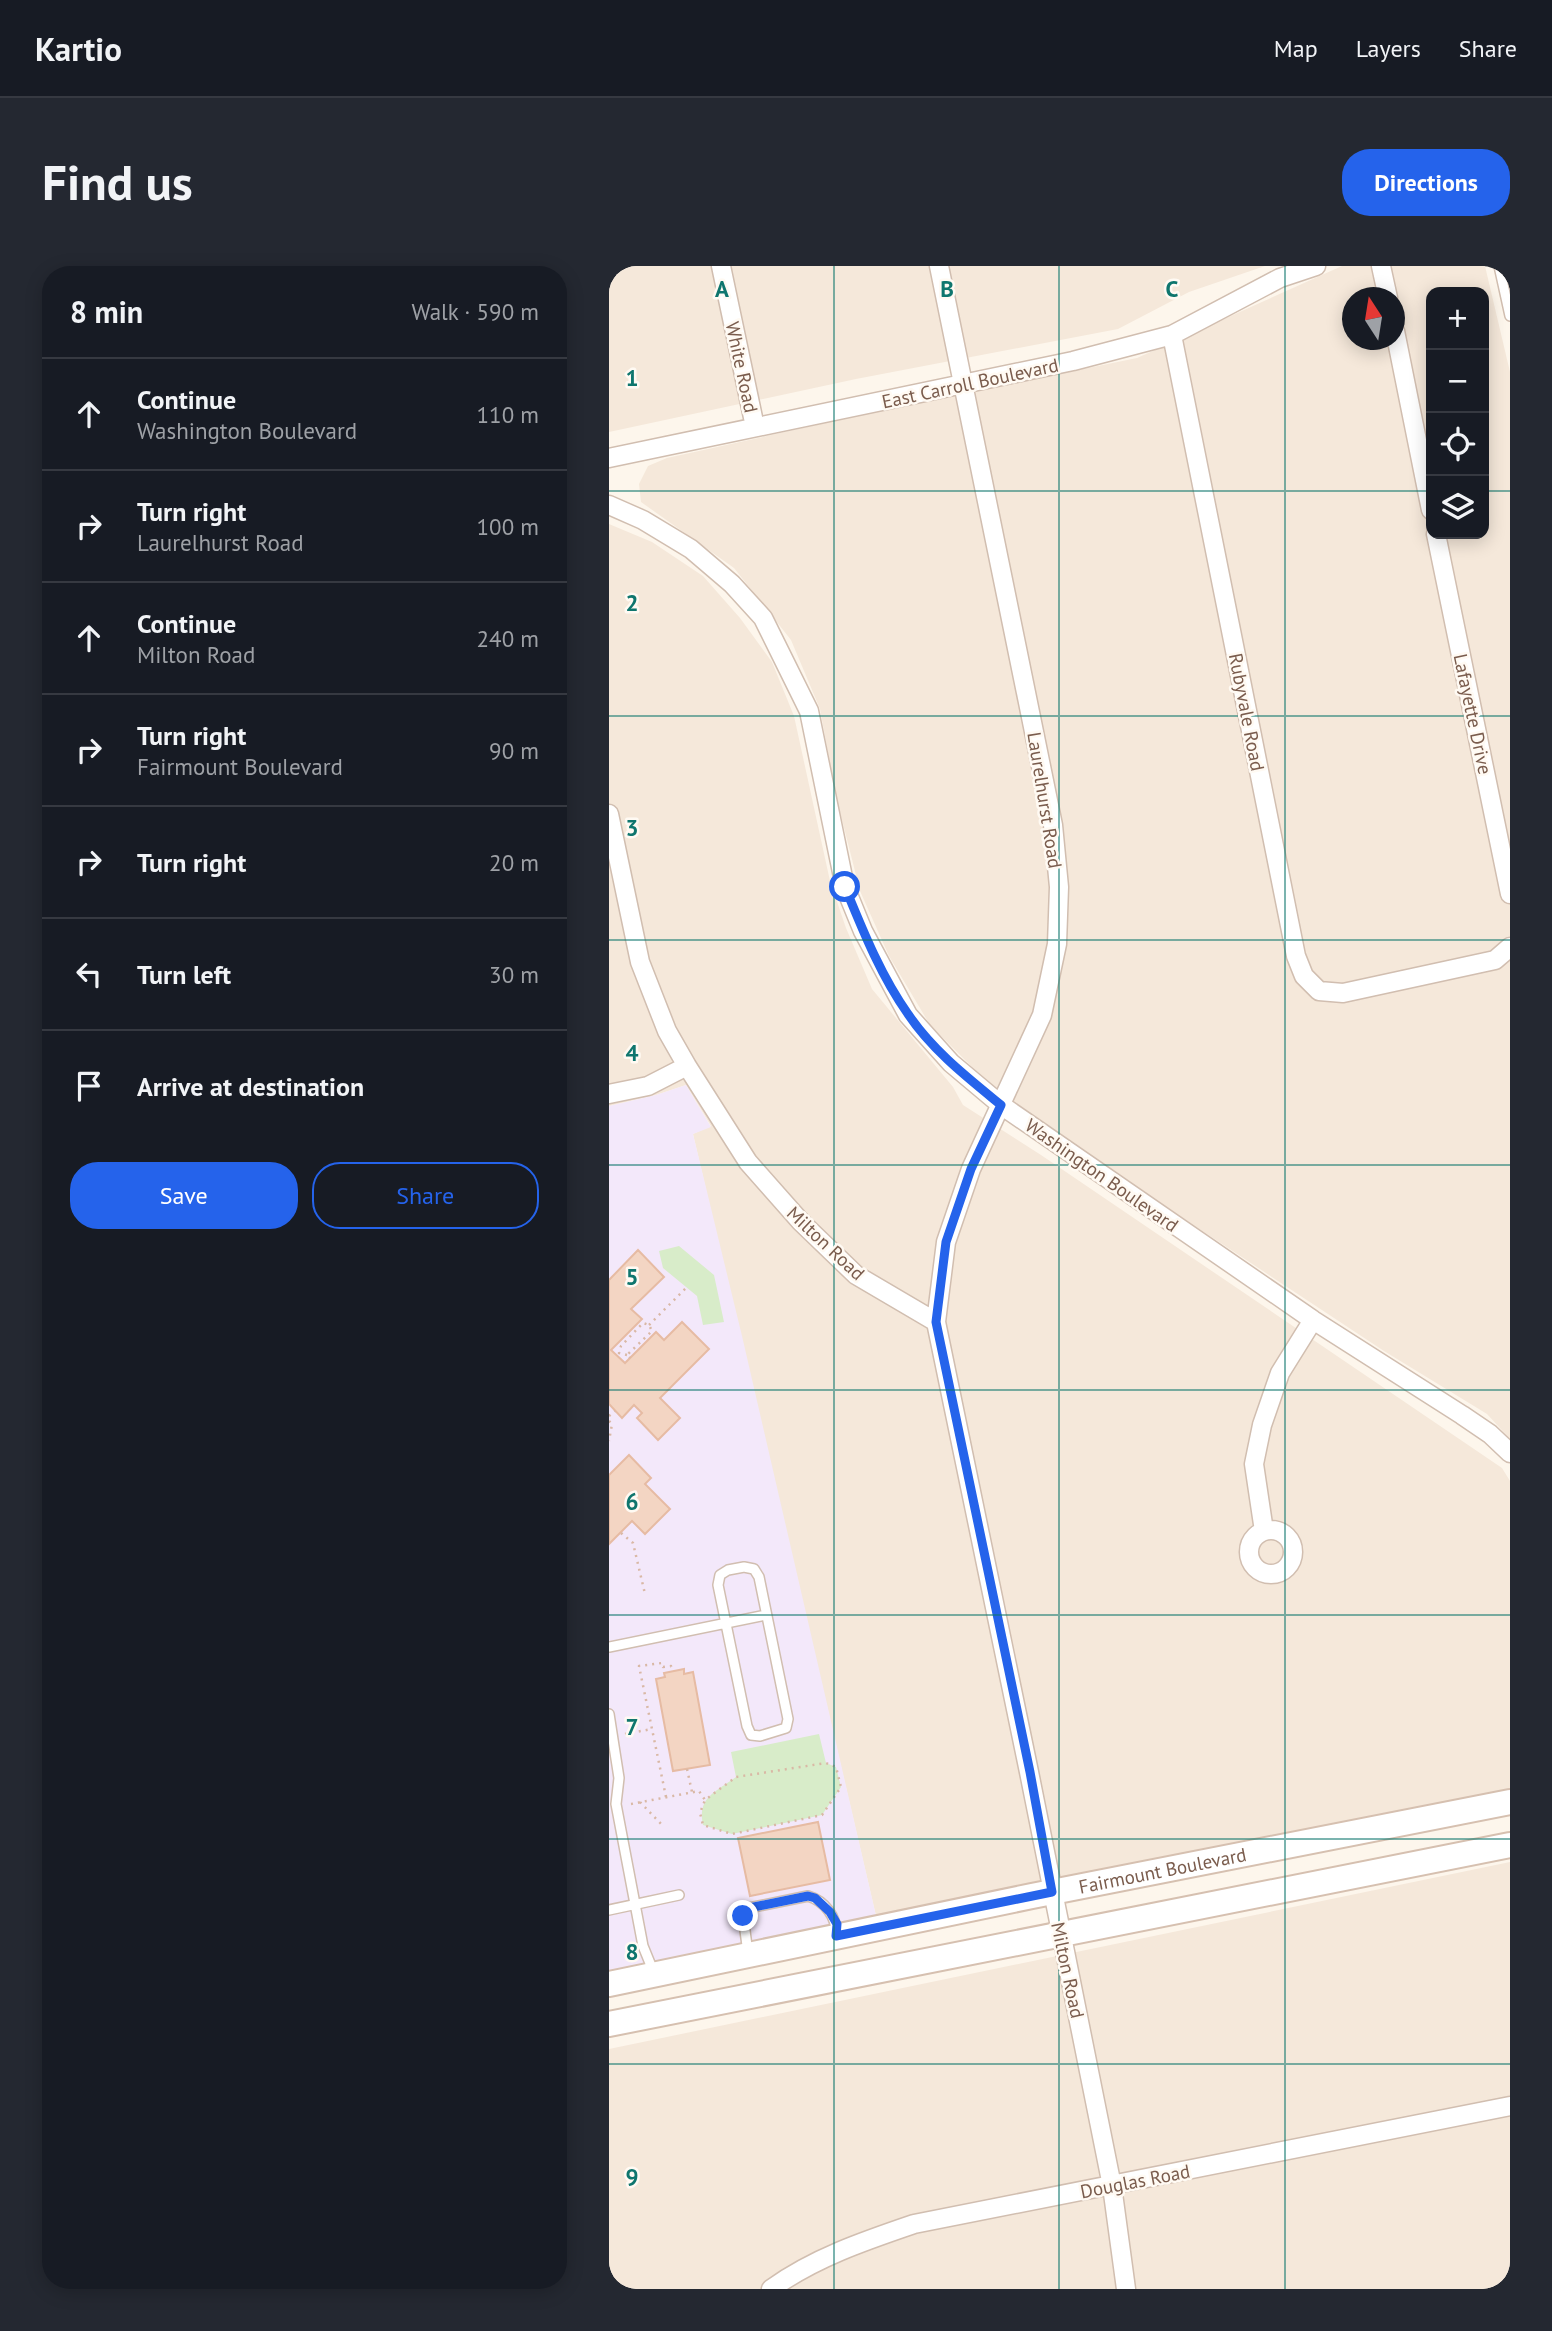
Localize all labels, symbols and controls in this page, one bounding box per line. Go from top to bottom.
text: Kartio [35,27,122,70]
text: Map [1274,33,1318,64]
text: Layers [1356,33,1421,64]
text: Share [1459,33,1517,64]
button: Directions [1342,149,1510,216]
text: Find us [42,150,193,214]
text: A [715,274,729,303]
text: B [940,274,954,303]
text: C [1166,274,1179,303]
north arrow [1342,287,1405,350]
map controls [1426,287,1489,539]
button: + [1426,287,1489,350]
text: 8 min [70,292,143,331]
text: Walk · 590 m [412,297,539,326]
street label: White Road [721,319,763,415]
button: − [1426,350,1489,413]
street label: East Carroll Boulevard [880,353,1060,413]
text: 1 [625,363,639,392]
text: Continue [137,383,236,416]
icon: ahead [70,395,108,433]
text: 110 m [477,400,539,429]
button: locate [1426,413,1489,476]
text: Washington Boulevard [137,416,357,445]
button: layers [1426,476,1489,539]
text: Turn right [137,495,246,528]
icon: right [70,507,108,545]
text: 100 m [477,512,539,541]
text: Laurelhurst Road [137,528,304,557]
text: 2 [625,588,639,617]
text: Continue [137,607,236,640]
icon: ahead [70,619,108,657]
text: 240 m [477,624,539,653]
text: Milton Road [137,640,255,669]
street label: Rubyvale Road [1224,651,1270,773]
street label: Lafayette Drive [1449,652,1497,776]
text: Turn right [137,719,246,752]
street label: Laurelhurst Road [1022,730,1068,870]
icon: right [70,731,108,769]
text: 90 m [489,736,539,765]
text: Fairmount Boulevard [137,752,343,781]
text: 3 [625,813,639,842]
icon: right [70,843,108,881]
text: Turn right [137,846,246,879]
text: 20 m [489,848,539,877]
route start [829,871,860,902]
icon: left [70,955,108,993]
text: Turn left [137,958,231,991]
text: 30 m [489,960,539,989]
text: 4 [625,1038,639,1067]
icon: arrive [70,1067,108,1105]
text: Arrive at destination [137,1070,364,1103]
street label: Washington Boulevard [1021,1113,1183,1237]
button: Save [70,1162,298,1229]
button: Share [312,1162,539,1229]
street label: Milton Road [782,1201,870,1285]
text: 5 [625,1262,639,1291]
text: 6 [625,1487,639,1516]
text: 7 [625,1712,639,1741]
street label: Fairmount Boulevard [1077,1842,1248,1899]
route end [727,1900,758,1931]
street label: Milton Road [1046,1920,1090,2020]
text: 8 [625,1937,639,1966]
street label: Douglas Road [1078,2159,1192,2203]
text: 9 [625,2162,639,2191]

